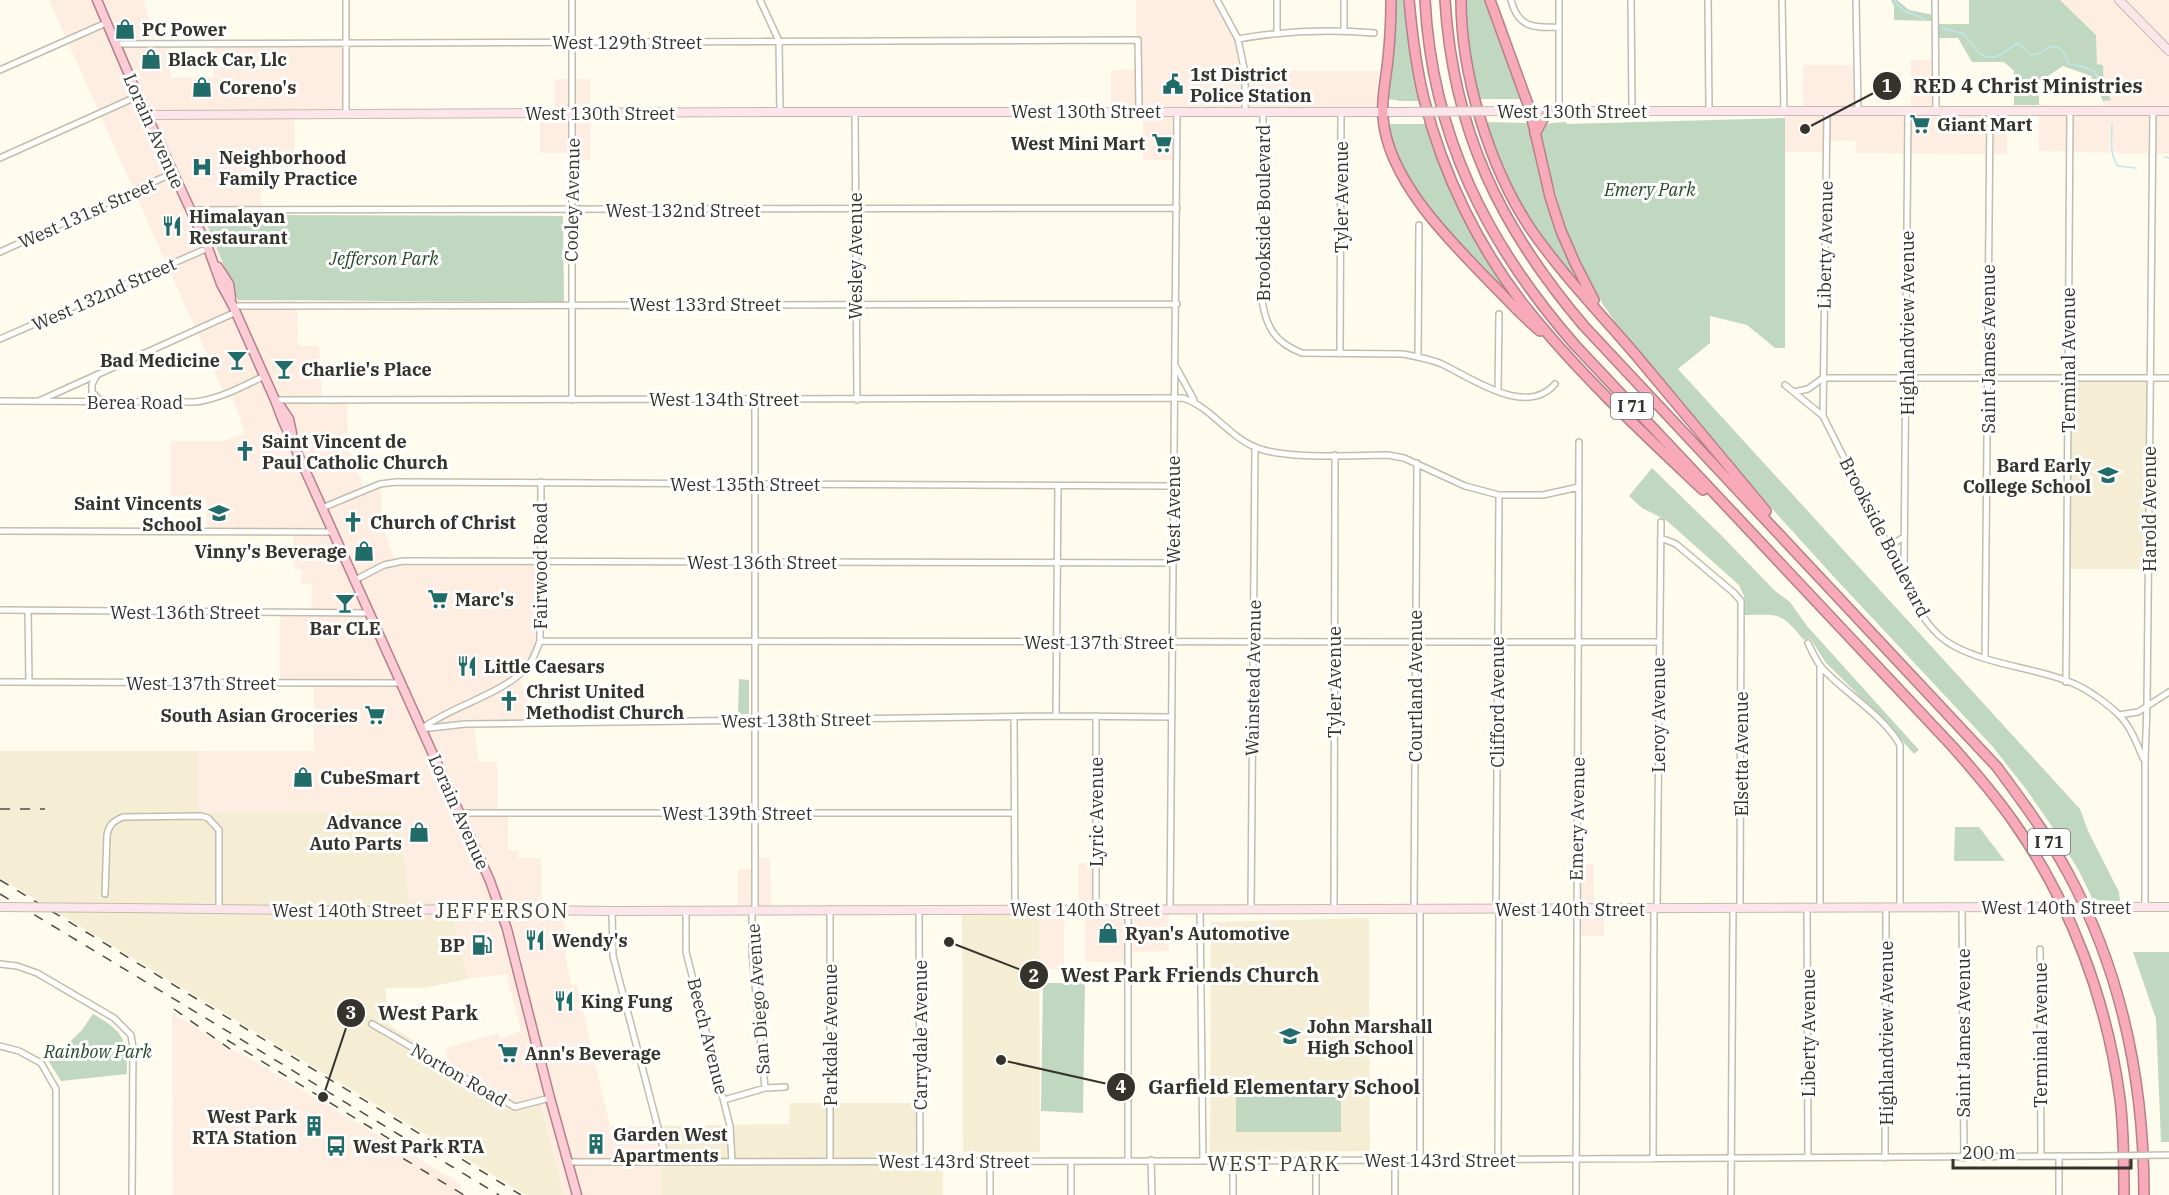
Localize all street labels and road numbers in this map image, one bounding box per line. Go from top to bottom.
street label: West 129th Street [552,31,702,54]
street label: Lorain Avenue [118,70,190,192]
street label: West 130th Street [1011,100,1161,123]
street label: West 130th Street [1497,100,1647,123]
street label: West 130th Street [525,102,675,125]
street label: Brookside Boulevard [1252,125,1275,301]
street label: Cooley Avenue [559,138,585,262]
street label: Tyler Avenue [1330,141,1353,253]
street label: West 131st Street [15,172,159,254]
street label: Liberty Avenue [1812,181,1838,309]
street label: Wesley Avenue [844,192,867,320]
street label: West 132nd Street [605,199,761,222]
street label: Highlandview Avenue [1896,231,1919,415]
street label: West 132nd Street [29,252,179,336]
street label: Saint James Avenue [1977,264,2000,434]
street label: Terminal Avenue [2057,287,2080,433]
street label: West 133rd Street [629,293,781,316]
street label: West 134th Street [649,388,799,411]
street label: Berea Road [87,391,183,414]
road number: I 71 [1611,393,1653,419]
street label: Harold Avenue [2138,446,2161,572]
street label: Brookside Boulevard [1835,453,1935,621]
street label: West Avenue [1162,456,1185,564]
street label: West 135th Street [670,473,820,496]
street label: Fairwood Road [529,502,552,630]
street label: West 136th Street [687,551,837,574]
street label: Wainstead Avenue [1240,600,1266,756]
street label: West 136th Street [110,601,260,624]
street label: Courtland Avenue [1404,610,1427,762]
street label: Tyler Avenue [1323,626,1346,738]
street label: West 137th Street [1024,631,1174,654]
street label: Clifford Avenue [1486,636,1509,768]
street label: Leroy Avenue [1647,657,1670,773]
street label: West 137th Street [126,672,276,695]
street label: Elsetta Avenue [1730,691,1753,817]
street label: West 138th Street [721,707,871,733]
street label: Lorain Avenue [423,751,495,873]
street label: Lyric Avenue [1085,757,1108,867]
street label: Emery Avenue [1564,757,1590,881]
street label: West 139th Street [662,802,812,825]
road number: I 71 [2028,829,2070,855]
street label: West 140th Street [1981,896,2131,919]
street label: West 140th Street [1010,898,1160,921]
street label: West 140th Street [1495,898,1645,921]
street label: West 140th Street [272,899,422,922]
street label: San Diego Avenue [741,923,775,1075]
street label: Highlandview Avenue [1875,941,1898,1125]
street label: Saint James Avenue [1952,948,1975,1118]
street label: Carrydale Avenue [909,960,932,1110]
street label: Terminal Avenue [2029,962,2052,1108]
street label: Parkdale Avenue [819,964,842,1106]
street label: Liberty Avenue [1797,969,1820,1097]
street label: Beech Avenue [682,975,734,1097]
street label: Norton Road [407,1038,511,1112]
street label: West 143rd Street [1364,1149,1516,1172]
street label: West 143rd Street [878,1150,1030,1173]

